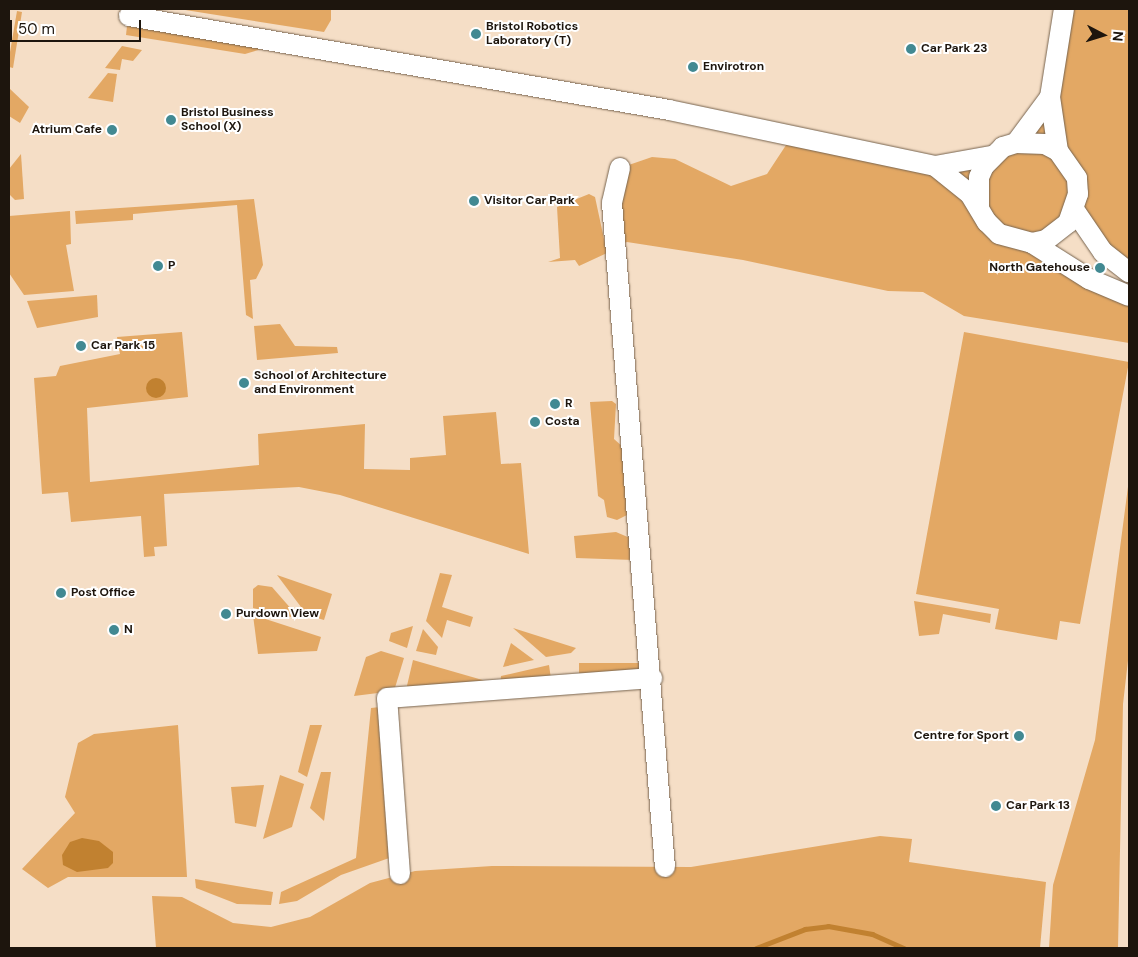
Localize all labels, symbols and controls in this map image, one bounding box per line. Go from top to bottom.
scale bar [12,10,144,42]
north arrow [1078,10,1128,60]
text: 50 m [18,19,55,39]
place label: Bristol Robotics Laboratory (T) [486,20,578,48]
marker: Bristol Robotics Laboratory (T) [470,28,482,40]
text: N [1109,30,1127,42]
place label: Car Park 23 [921,42,987,56]
marker: Car Park 23 [905,43,917,55]
place label: Envirotron [703,60,764,74]
marker: Envirotron [687,61,699,73]
place label: Bristol Business School (X) [181,106,274,134]
marker: Bristol Business School (X) [165,114,177,126]
place label: Atrium Cafe [32,123,102,137]
marker: Atrium Cafe [106,124,118,136]
place label: Visitor Car Park [484,194,575,208]
marker: Visitor Car Park [468,195,480,207]
place label: P [168,259,175,273]
marker: P [152,260,164,272]
place label: North Gatehouse [989,261,1090,275]
marker: North Gatehouse [1094,262,1106,274]
place label: Car Park 15 [91,339,155,353]
marker: Car Park 15 [75,340,87,352]
place label: School of Architecture and Environment [254,369,387,397]
marker: School of Architecture and Environment [238,377,250,389]
place label: R [565,397,573,411]
marker: R [549,398,561,410]
place label: Costa [545,415,580,429]
marker: Costa [529,416,541,428]
place label: Post Office [71,586,135,600]
marker: Post Office [55,587,67,599]
place label: Purdown View [236,607,319,621]
marker: Purdown View [220,608,232,620]
place label: N [124,623,133,637]
marker: N [108,624,120,636]
place label: Centre for Sport [914,729,1009,743]
marker: Centre for Sport [1013,730,1025,742]
place label: Car Park 13 [1006,799,1070,813]
marker: Car Park 13 [990,800,1002,812]

